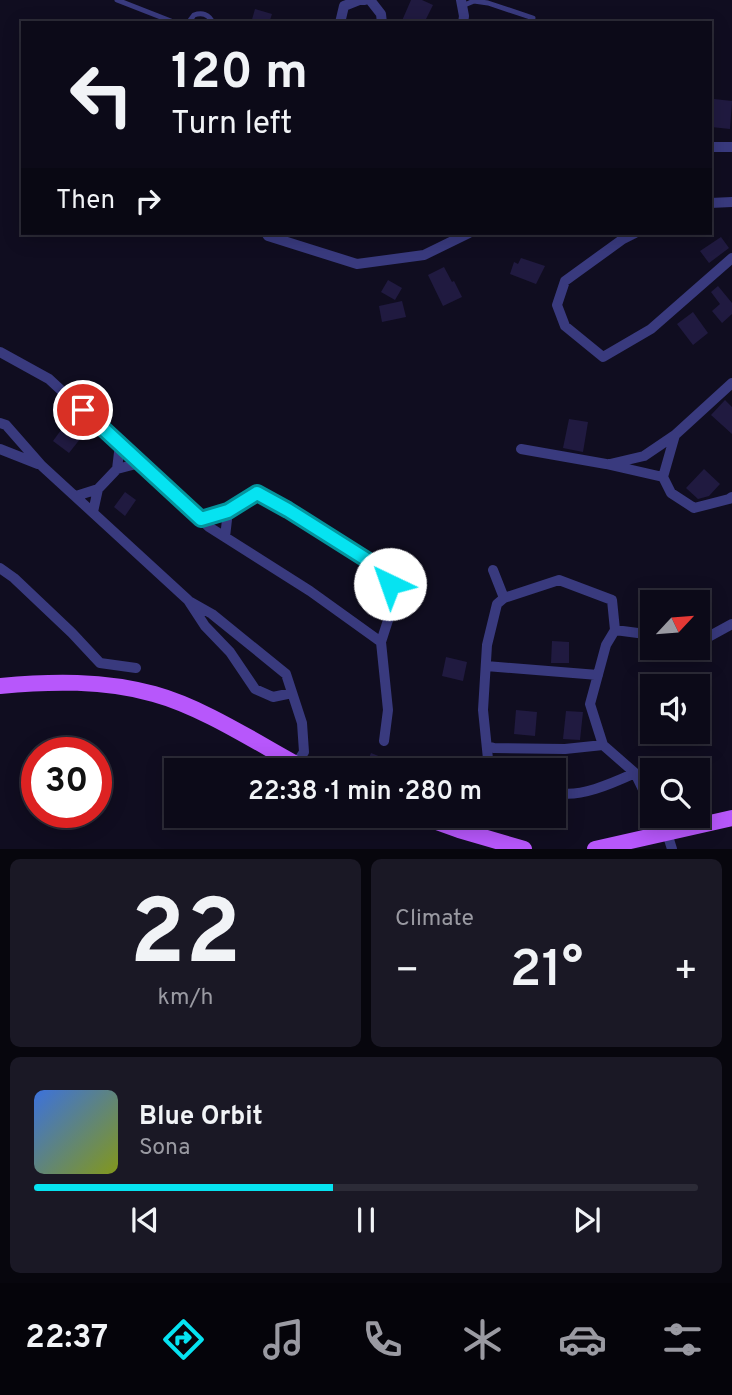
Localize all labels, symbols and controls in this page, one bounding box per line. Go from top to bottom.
text: 120 m [171,44,308,106]
icon: left [56,49,147,140]
text: Turn left [171,105,292,145]
icon: right [129,182,167,220]
text: Then [56,185,115,218]
pin [53,380,113,440]
icon: arrive [64,391,102,429]
position arrow [353,547,427,621]
north arrow [640,590,710,660]
map controls [640,590,710,828]
button: sound [640,674,710,744]
speed limit sign: 30 [21,737,112,828]
button: search [640,758,710,828]
text: 22:38 · 1 min · 280 m [248,776,482,809]
text: 22 [130,881,241,996]
text: Climate [395,905,474,934]
text: 21° [510,939,583,1005]
text: − [395,948,420,997]
text: + [673,948,698,997]
text: km/h [158,984,213,1013]
text: Blue Orbit [139,1101,263,1134]
text: Sona [139,1134,190,1163]
icon: previous [126,1201,164,1239]
icon: pause [347,1201,385,1239]
icon: next [568,1201,606,1239]
icon: directions [159,1315,208,1364]
icon: music [259,1315,308,1364]
icon: phone [358,1315,407,1364]
icon: climate [458,1315,507,1364]
icon: car [558,1315,607,1364]
icon: filters [658,1315,707,1364]
text: 22:37 [25,1319,108,1359]

